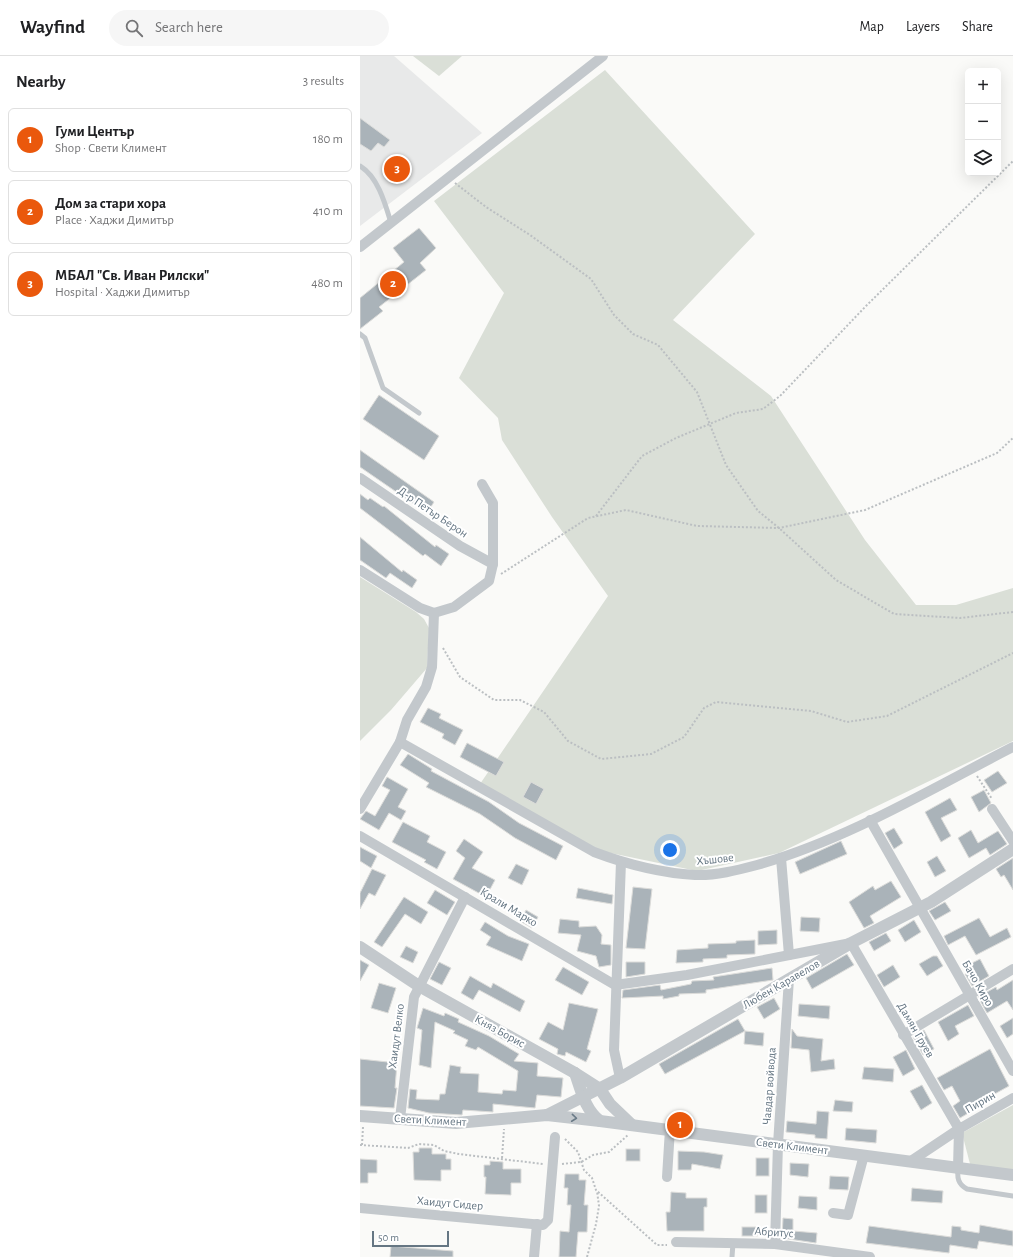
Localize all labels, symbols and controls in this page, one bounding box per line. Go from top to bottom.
search box [109,10,389,46]
icon: search [123,17,145,39]
text: Wayfind [20,18,85,37]
text: Search here [155,20,223,35]
text: Map [859,20,884,34]
text: Layers [906,20,940,34]
text: Share [962,20,993,34]
map controls [965,68,1001,176]
button: + [965,68,1001,104]
text: Nearby [16,73,66,90]
text: 3 results [303,75,344,88]
button: − [965,104,1001,140]
text: Гуми Център [55,124,134,139]
text: 1 [28,133,32,146]
text: 180 m [313,133,343,146]
button: layers [965,140,1001,176]
text: Shop · Свети Климент [55,142,167,155]
pin: 3 [384,154,410,184]
text: Дом за стари хора [55,196,166,211]
text: 2 [27,205,33,218]
text: 410 m [313,205,343,218]
text: Place · Хаджи Димитър [55,214,174,227]
text: МБАЛ "Св. Иван Рилски" [55,268,209,283]
pin: 2 [380,269,406,299]
text: 3 [27,277,33,290]
text: 480 m [311,277,343,290]
text: Hospital · Хаджи Димитър [55,286,190,299]
street label: Д-р Петър Берон [396,484,470,540]
your location [660,840,680,860]
street label: Хъшове [696,851,734,867]
street label: Крали Марко [478,885,540,929]
street label: Любен Каравелов [740,957,822,1011]
street label: Бачо Киро [960,958,996,1008]
street label: Дамян Груев [895,1000,937,1061]
street label: Хаидут Велко [386,1003,407,1069]
street label: Княз Борис [473,1012,527,1050]
street label: Чавдар войвода [760,1046,778,1125]
street label: Пирин [963,1089,997,1115]
pin: 1 [667,1110,693,1140]
street label: Свети Климент [394,1112,467,1128]
one-way arrow [571,1113,577,1122]
street label: Свети Климент [755,1136,829,1156]
street label: Хаидут Сидер [416,1194,484,1213]
street label: Абритус [754,1225,794,1240]
scale bar [372,1229,449,1248]
text: 50 m [378,1232,399,1243]

